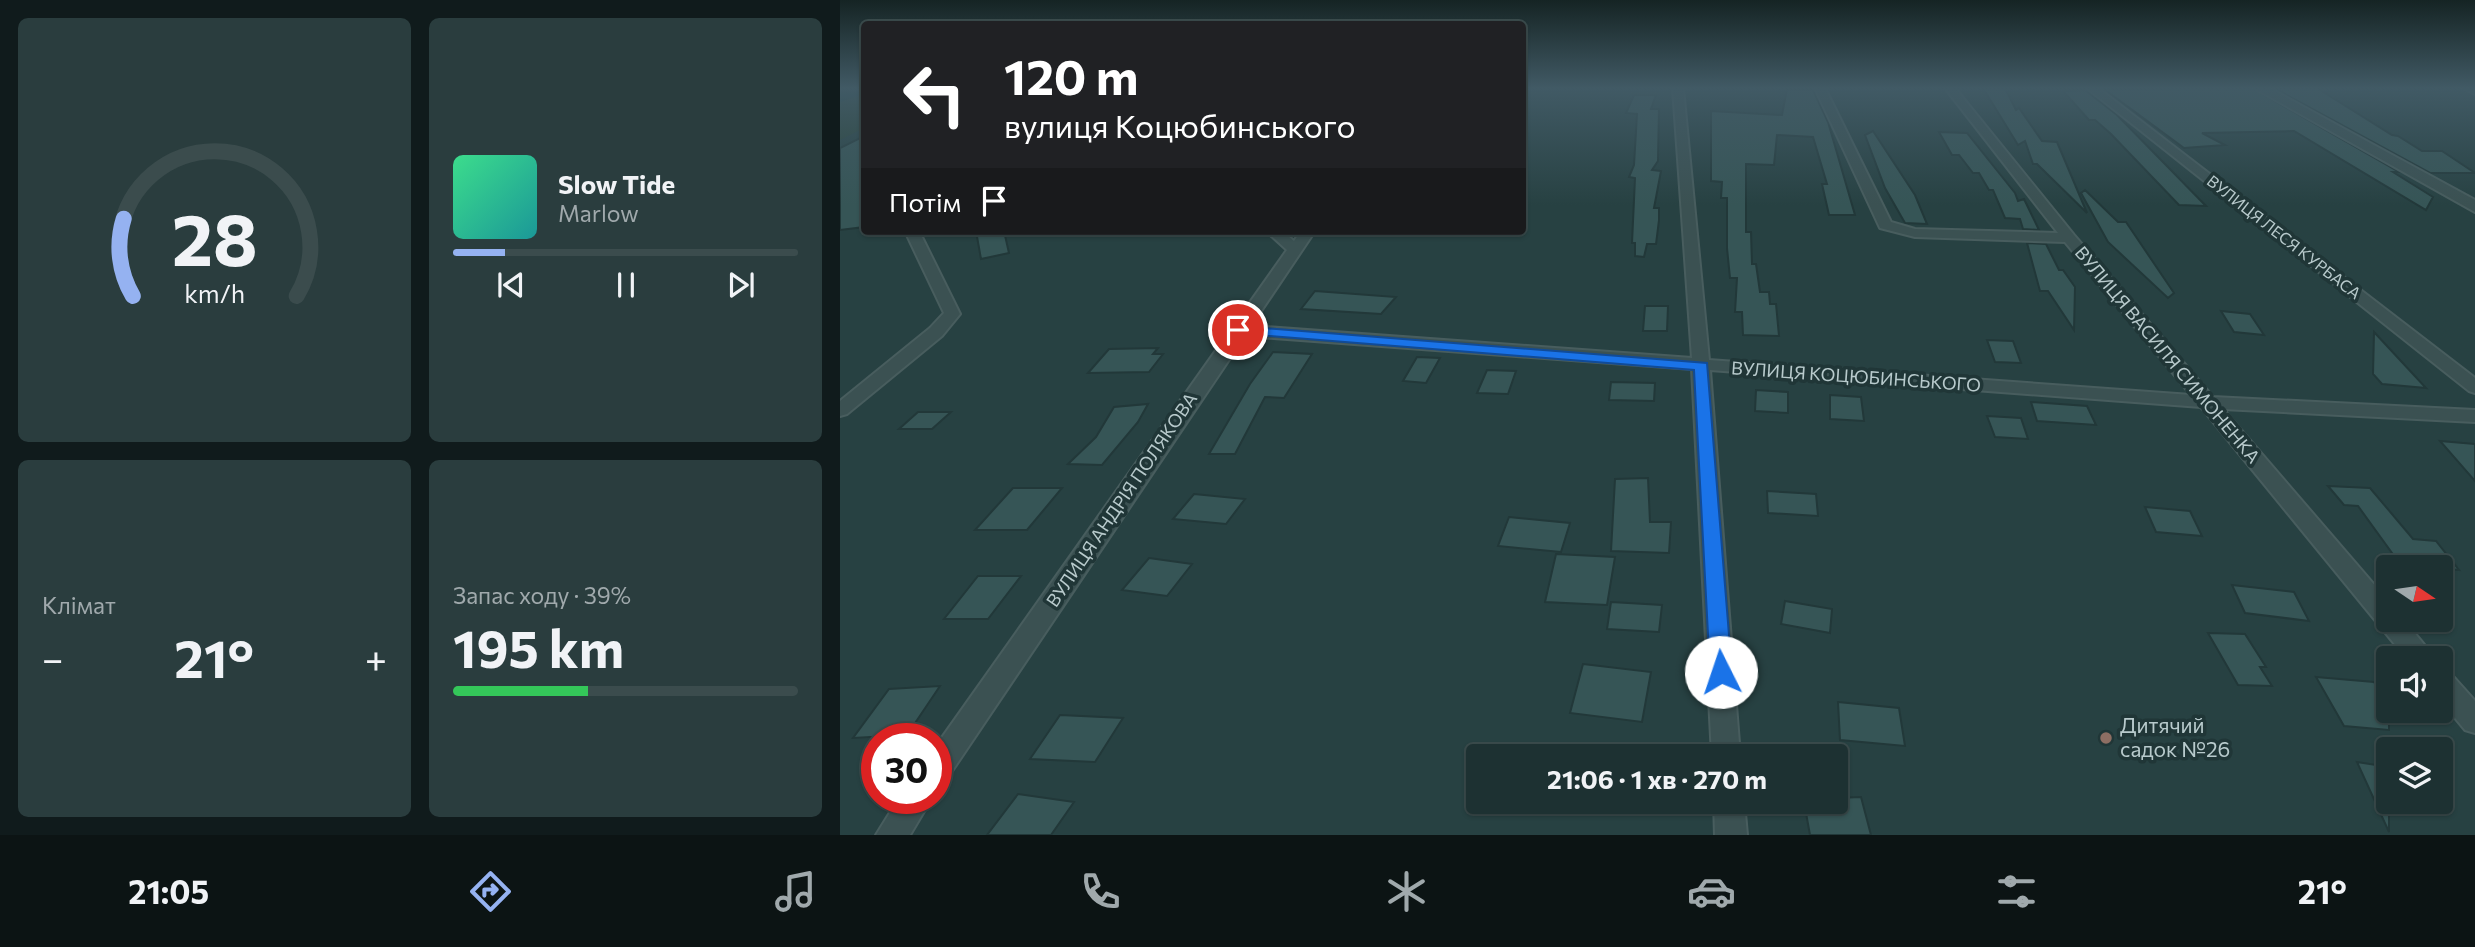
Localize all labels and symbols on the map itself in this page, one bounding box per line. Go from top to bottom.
street label: ВУЛИЦЯ ЛЕСЯ КУРБАСА [2204,171,2365,303]
street label: ВУЛИЦЯ ВАСИЛЯ СИМОНЕНКА [2071,241,2265,467]
pin [1208,300,1268,360]
street label: ВУЛИЦЯ КОЦЮБИНСЬКОГО [1731,356,1982,396]
street label: ВУЛИЦЯ АНДРІЯ ПОЛЯКОВА [1041,388,1201,611]
north arrow [2376,555,2454,632]
position arrow [1684,635,1758,709]
place label: Дитячий садок №26 [2120,712,2230,761]
speed limit sign: 30 [861,723,952,814]
marker: Дитячий садок №26 [2098,730,2114,746]

